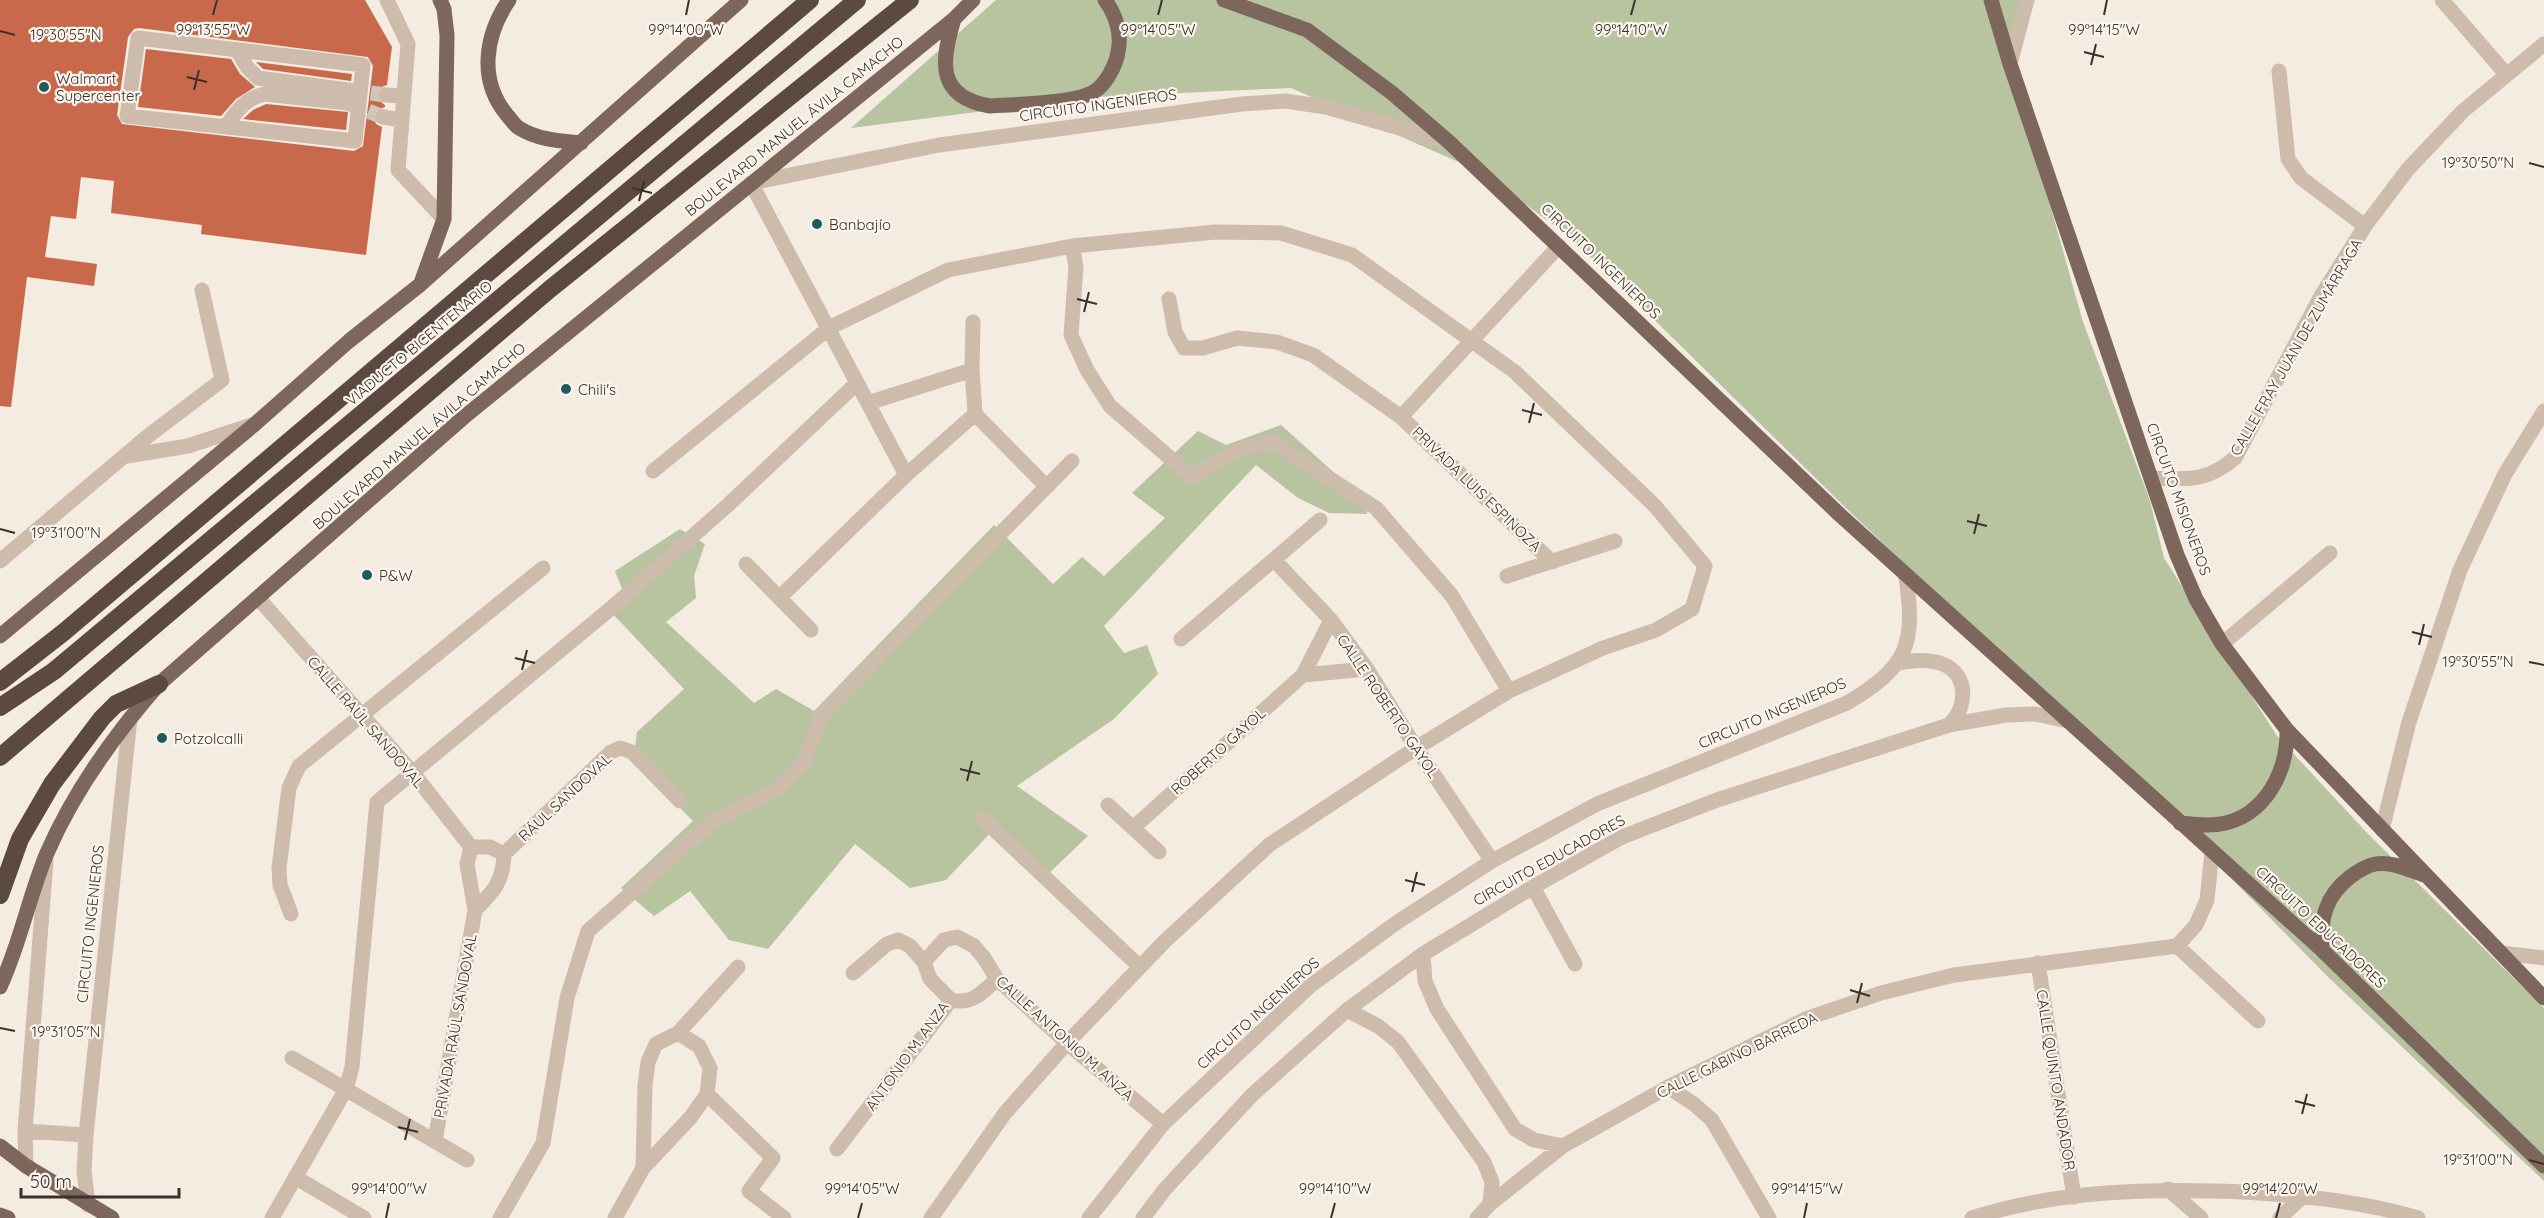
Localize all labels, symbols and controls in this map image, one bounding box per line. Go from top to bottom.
text: 99°13'55"W [176,20,251,39]
text: 99°14'00"W [648,20,724,39]
text: 99°14'05"W [1120,20,1196,39]
text: 99°14'10"W [1595,20,1668,39]
text: 99°14'15"W [2068,20,2140,39]
text: 19°30'55"N [30,25,102,44]
street label: BOULEVARD MANUEL ÁVILA CAMACHO [681,32,907,220]
place label: Walmart Supercenter [56,69,140,105]
marker: Walmart Supercenter [37,80,51,94]
street label: CIRCUITO INGENIEROS [1018,85,1178,125]
text: 19°30'50"N [2442,153,2514,172]
street label: CIRCUITO INGENIEROS [1537,199,1665,323]
place label: Banbajío [829,215,891,234]
marker: Banbajío [810,217,824,231]
street label: CALLE FRAY JUAN DE ZUMÁRRAGA [2226,235,2366,459]
street label: VIADUCTO BICENTENARIO [342,276,496,410]
street label: BOULEVARD MANUEL ÁVILA CAMACHO [309,338,529,534]
place label: Chili's [578,380,616,399]
marker: Chili's [559,382,573,396]
street label: CIRCUITO MISIONEROS [2143,420,2215,578]
street label: PRIVADA LUIS ESPINOZA [1408,422,1546,556]
text: 19°31'00"N [31,523,101,542]
place label: P&W [379,566,413,585]
marker: P&W [360,568,374,582]
street label: CALLE ROBERTO GAYOL [1333,631,1443,781]
street label: CALLE RAÚL SANDOVAL [303,652,429,792]
text: 19°30'55"N [2442,652,2514,671]
street label: CIRCUITO INGENIEROS [1695,673,1849,753]
street label: ROBERTO GAYOL [1167,704,1269,798]
place label: Potzolcalli [174,729,243,748]
marker: Potzolcalli [155,731,169,745]
street label: RÁUL SANDOVAL [514,749,616,845]
street label: CIRCUITO EDUCADORES [1470,810,1628,910]
street label: CIRCUITO INGENIEROS [72,844,108,1004]
street label: CIRCUITO EDUCADORES [2252,862,2390,992]
street label: PRIVADA RAÚL SANDOVAL [429,932,481,1120]
street label: CIRCUITO INGENIEROS [1193,953,1323,1073]
street label: CALLE ANTONIO M. ANZA [992,971,1138,1105]
street label: CALLE QUINTO ANDADOR [2032,988,2080,1172]
street label: ANTONIO M. ANZA [861,997,953,1114]
street label: CALLE GABINO BARREDA [1653,1008,1821,1102]
text: 19°31'05"N [32,1022,100,1041]
text: 19°31'00"N [2443,1150,2513,1169]
scale bar [21,1161,178,1199]
text: 50 m [30,1170,72,1193]
text: 99°14'00"W [351,1179,427,1198]
text: 99°14'05"W [824,1179,900,1198]
text: 99°14'10"W [1299,1179,1372,1198]
text: 99°14'15"W [1771,1179,1843,1198]
text: 99°14'20"W [2242,1179,2318,1198]

